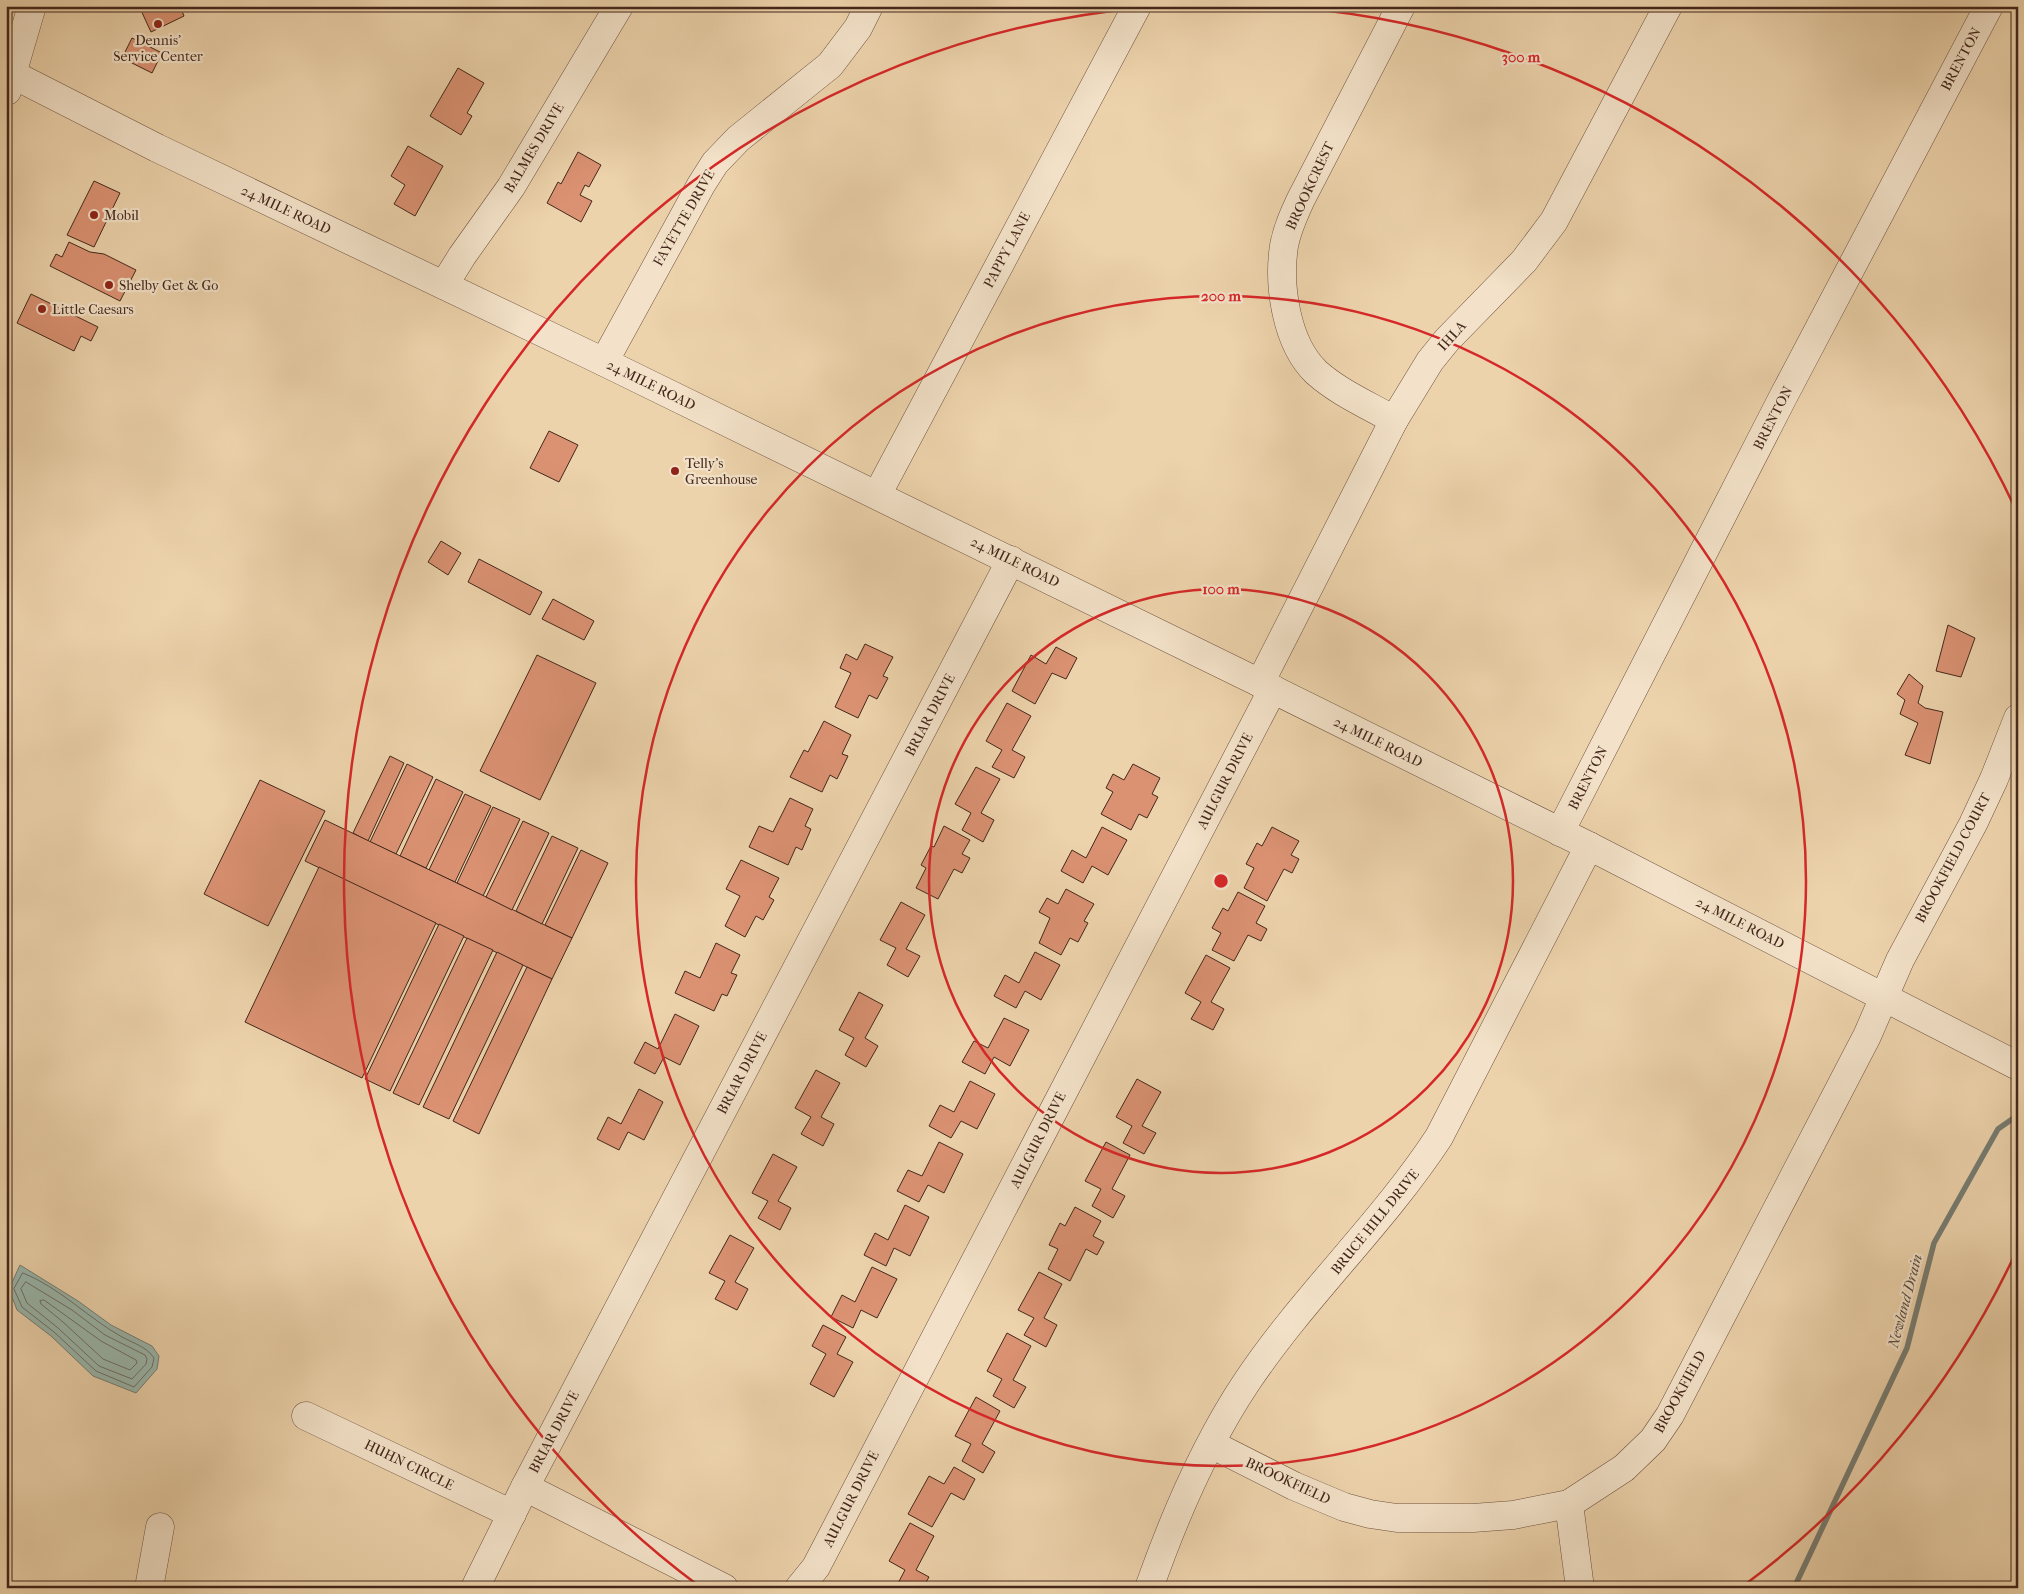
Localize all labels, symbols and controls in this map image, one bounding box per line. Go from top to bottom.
marker: Dennis' Service Center [152,18,164,30]
street label: BRENTON [1937,24,1985,94]
place label: Dennis' Service Center [113,32,203,65]
text: 300 m [1502,48,1541,66]
street label: BALMES DRIVE [500,100,568,196]
street label: BROOKCREST [1282,139,1338,233]
street label: FAYETTE DRIVE [649,166,719,269]
street label: 24 MILE ROAD [238,182,334,238]
place label: Mobil [104,207,139,224]
marker: Mobil [88,209,100,221]
street label: PAPPY LANE [980,209,1034,291]
place label: Shelby Get & Go [119,277,218,294]
marker: Shelby Get & Go [103,279,115,291]
text: 200 m [1201,287,1241,305]
place label: Little Caesars [52,301,134,318]
marker: Little Caesars [36,303,48,315]
street label: IHLA [1434,317,1470,354]
street label: 24 MILE ROAD [604,356,699,414]
street label: BRENTON [1750,383,1796,453]
place label: Telly's Greenhouse [685,455,758,488]
marker: Telly's Greenhouse [669,465,681,477]
street label: 24 MILE ROAD [968,533,1063,591]
text: 100 m [1202,580,1240,598]
street label: BRIAR DRIVE [901,671,959,759]
street label: 24 MILE ROAD [1331,713,1426,771]
street label: AULGUR DRIVE [1193,730,1257,833]
street label: BRENTON [1565,743,1611,813]
street label: BROOKFIELD COURT [1911,790,1995,926]
centre of rings [1212,872,1230,890]
street label: 24 MILE ROAD [1693,893,1787,953]
street label: BRIAR DRIVE [713,1029,771,1117]
street label: AULGUR DRIVE [1006,1089,1070,1192]
street label: BRUCE HILL DRIVE [1327,1166,1423,1278]
water label: Newland Drain [1884,1252,1926,1351]
street label: BROOKFIELD [1650,1348,1710,1436]
street label: BRIAR DRIVE [525,1388,583,1476]
street label: HUHN CIRCLE [361,1436,457,1494]
street label: AULGUR DRIVE [819,1448,883,1551]
street label: BROOKFIELD [1243,1454,1333,1508]

